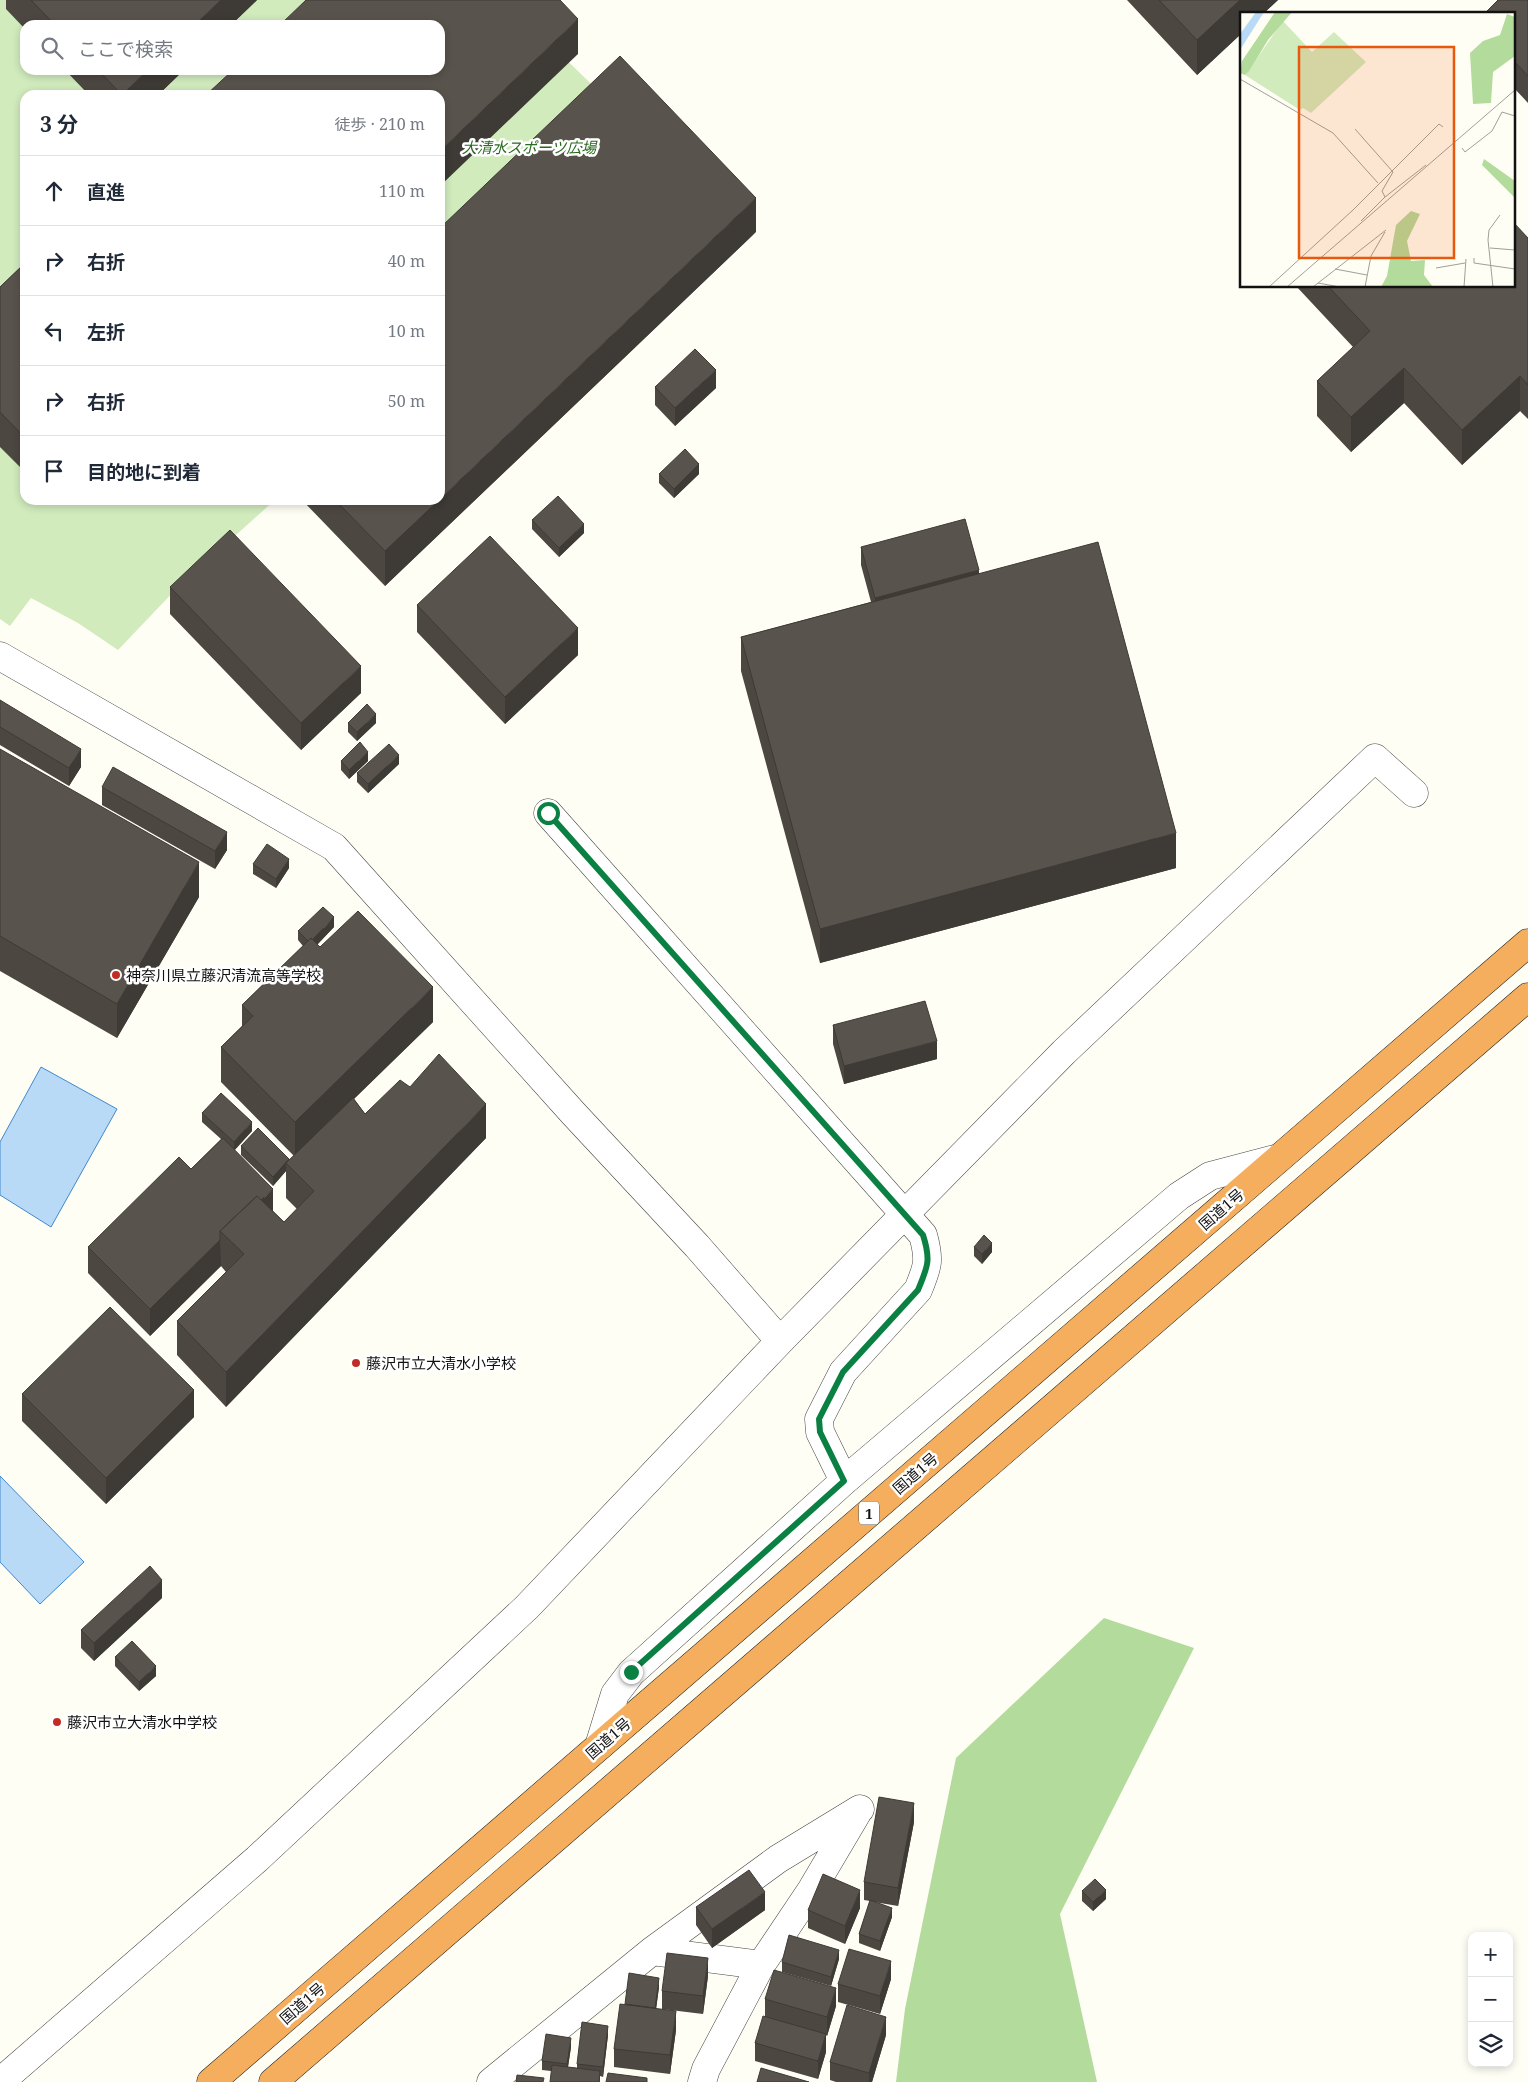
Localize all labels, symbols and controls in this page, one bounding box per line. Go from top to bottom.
inset map [1240,12,1516,288]
search box [20,20,445,75]
icon: search [38,34,66,62]
text: ここで検索 [78,36,173,62]
text: 3 分 [40,110,78,138]
text: 徒歩 · 210 m [335,113,425,135]
park label: 大清水スポーツ広場 [462,137,598,157]
icon: ahead [40,177,68,205]
text: 直進 [87,179,125,205]
text: 110 m [379,180,425,202]
icon: right [40,247,68,275]
text: 右折 [87,249,125,275]
text: 40 m [388,250,425,272]
icon: left [40,317,68,345]
text: 左折 [87,319,125,345]
text: 10 m [388,320,425,342]
icon: right [40,387,68,415]
text: 右折 [87,389,125,415]
text: 50 m [388,390,425,412]
icon: arrive [40,457,68,485]
text: 目的地に到着 [87,459,201,485]
route start [537,802,560,825]
place label: 神奈川県立藤沢清流高等学校 [126,965,321,985]
marker: 神奈川県立藤沢清流高等学校 [110,969,122,981]
street label: 国道1号 [1194,1184,1248,1234]
place label: 藤沢市立大清水小学校 [366,1353,516,1373]
marker: 藤沢市立大清水小学校 [350,1357,362,1369]
street label: 国道1号 [888,1448,942,1498]
road number: 1 [859,1502,879,1525]
route end [620,1661,643,1684]
place label: 藤沢市立大清水中学校 [67,1712,217,1732]
street label: 国道1号 [581,1713,635,1763]
marker: 藤沢市立大清水中学校 [51,1716,63,1728]
map controls [1468,1932,1513,2067]
button: + [1468,1932,1513,1977]
button: − [1468,1977,1513,2022]
street label: 国道1号 [275,1978,329,2028]
button: layers [1468,2022,1513,2067]

